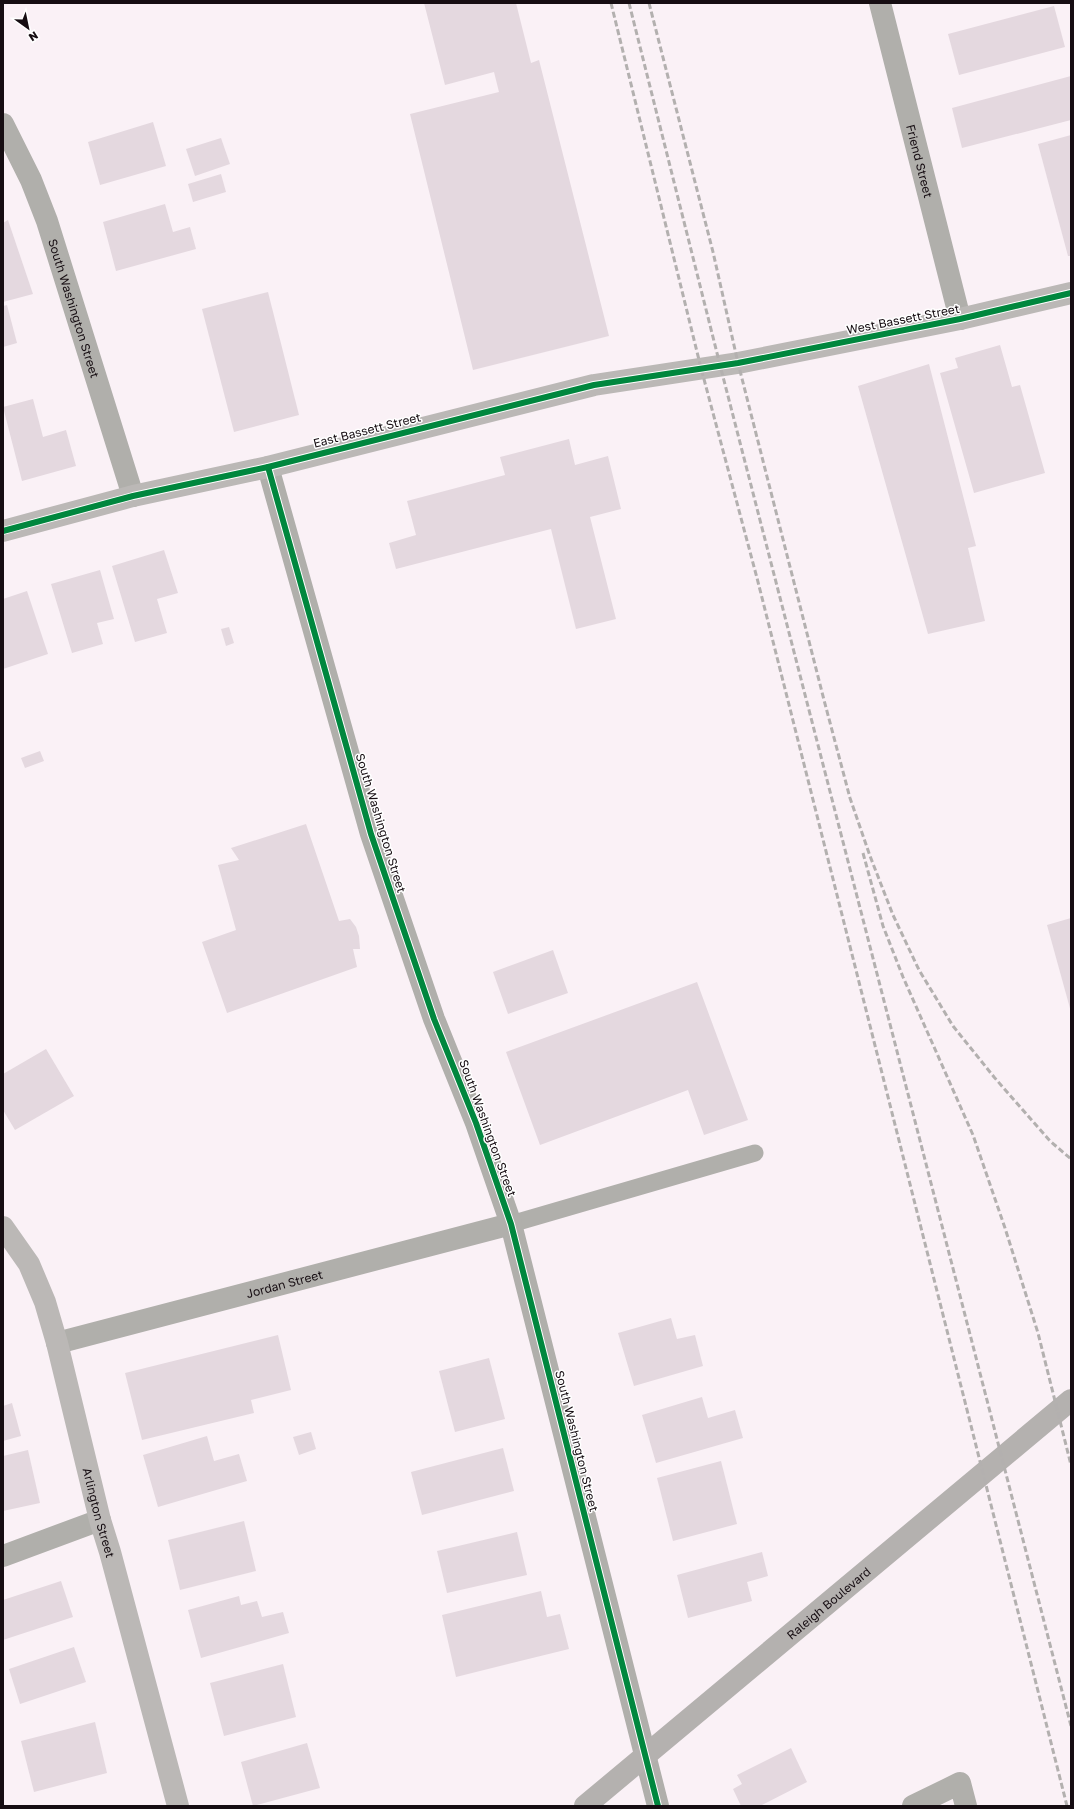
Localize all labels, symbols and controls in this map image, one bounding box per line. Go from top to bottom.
north arrow [8,8,48,48]
text: N [27,29,41,45]
street label: Friend Street [903,123,937,200]
street label: South Washington Street [45,237,103,380]
street label: West Bassett Street [845,301,961,337]
street label: East Bassett Street [312,409,423,451]
street label: South Washington Street [353,752,409,895]
street label: South Washington Street [456,1057,520,1199]
street label: Jordan Street [244,1266,324,1301]
street label: South Washington Street [552,1369,602,1513]
street label: Arlington Street [80,1466,119,1559]
street label: Raleigh Boulevard [783,1563,873,1642]

